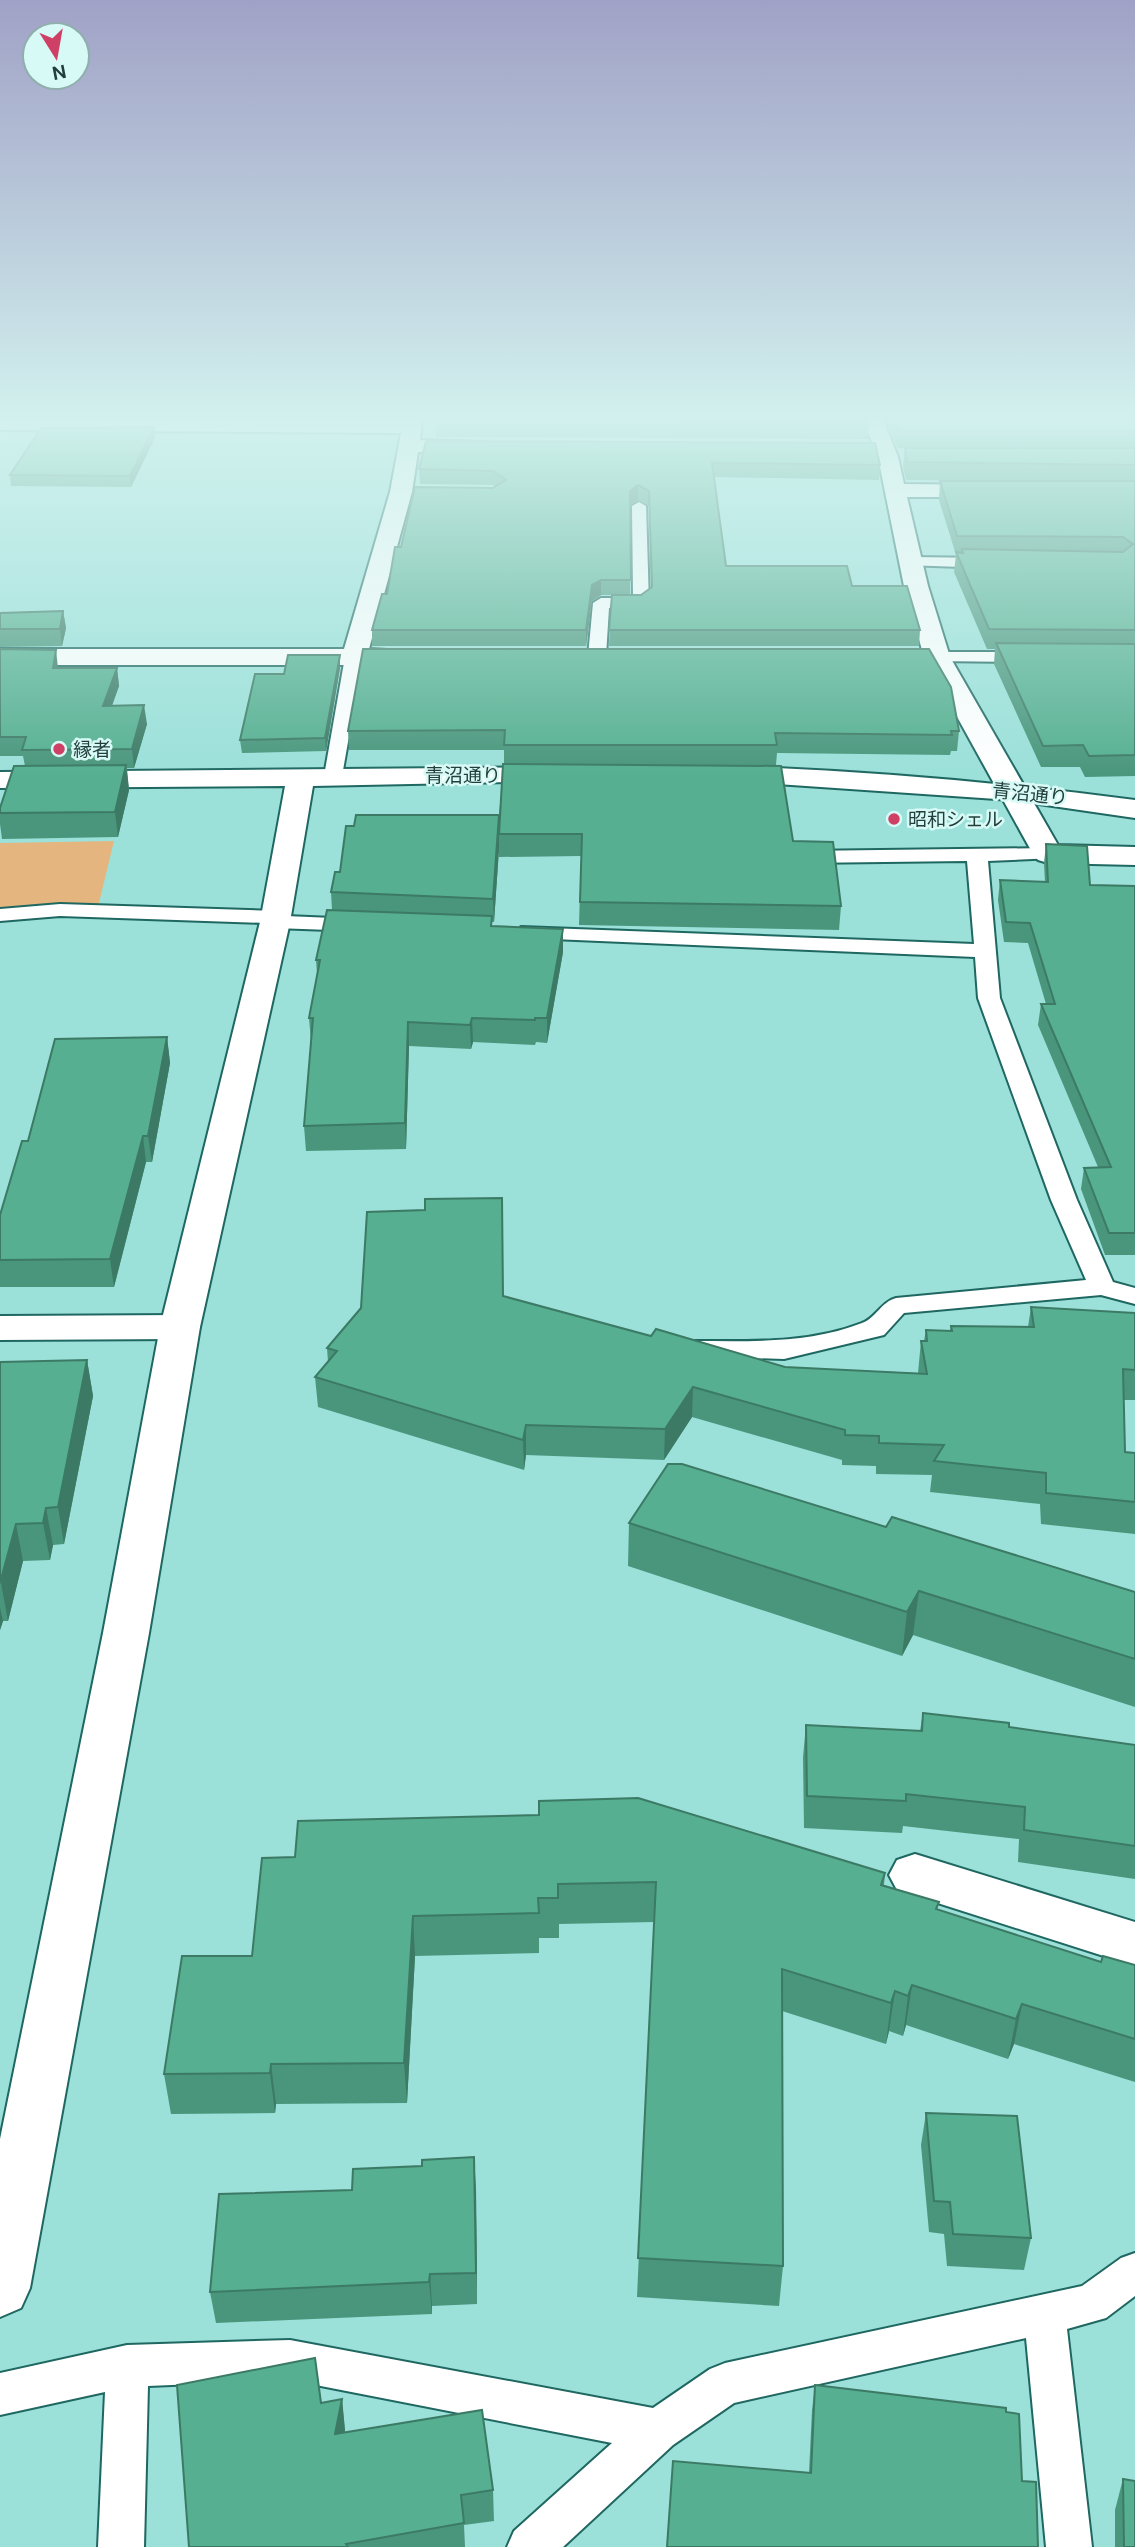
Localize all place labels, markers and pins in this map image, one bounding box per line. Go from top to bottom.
place label: 縁者 [73,737,111,762]
marker: 縁者 [51,741,67,757]
place label: 昭和シェル [908,807,1003,832]
marker: 昭和シェル [886,811,902,827]

